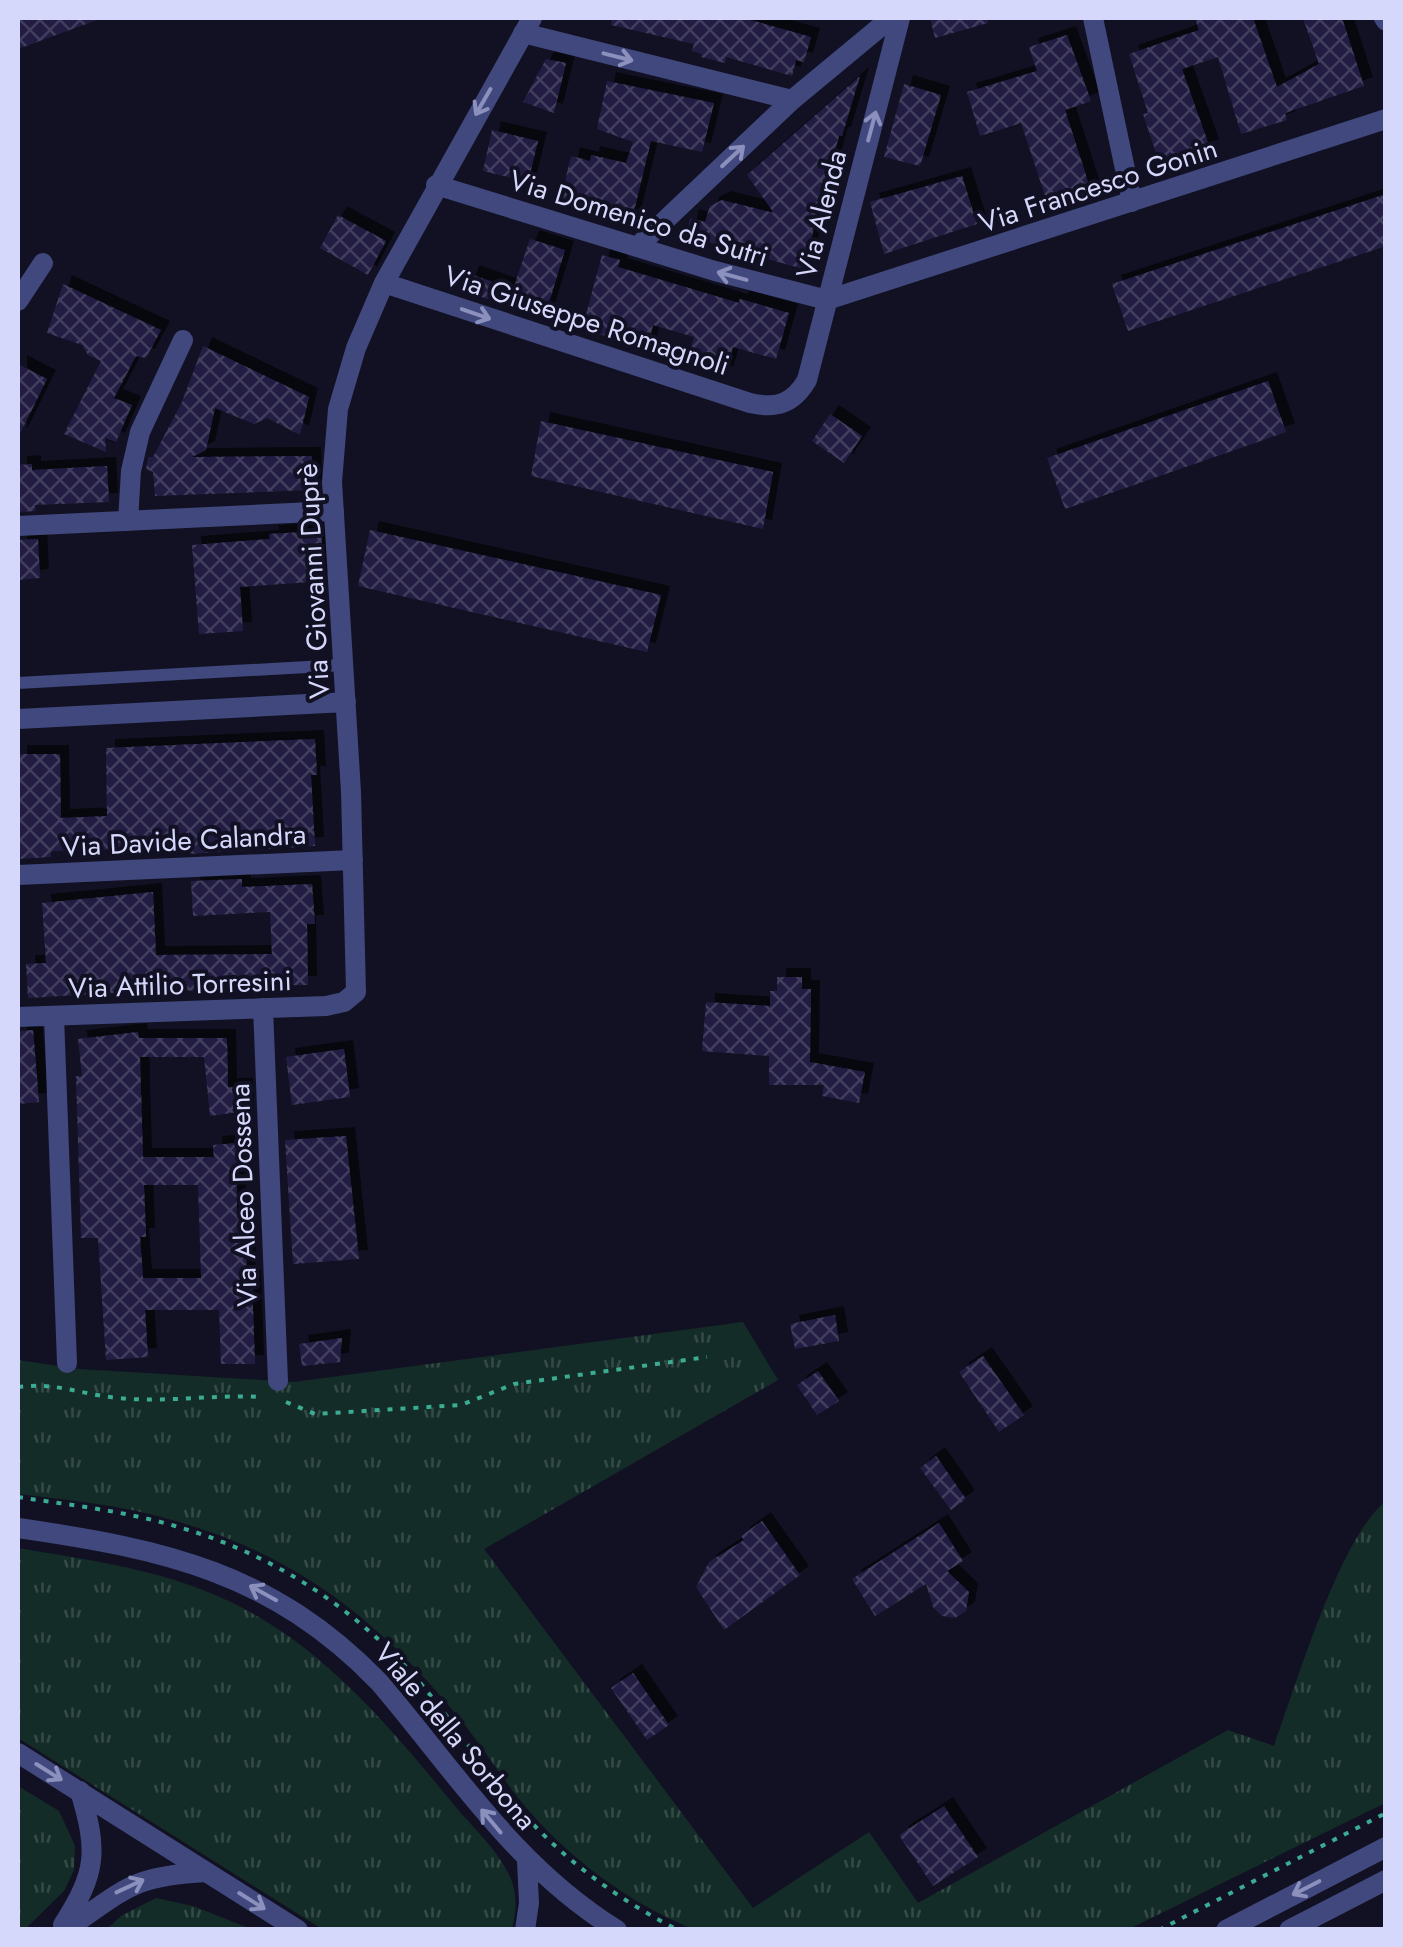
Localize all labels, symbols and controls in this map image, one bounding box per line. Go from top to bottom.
one-way arrow [602,48,633,67]
one-way arrow [473,87,493,116]
one-way arrow [863,111,882,142]
street label: Via Francesco Gonin [974,128,1223,243]
one-way arrow [720,145,745,168]
street label: Via Alenda [786,146,857,283]
street label: Via Domenico da Sutri [504,160,773,277]
street label: Via Giuseppe Romagnoli [439,255,735,386]
one-way arrow [717,265,748,284]
one-way arrow [460,306,492,324]
street label: Via Giovanni Duprè [287,462,340,700]
street label: Via Davide Calandra [61,814,307,867]
street label: Via Attilio Torresini [68,960,292,1009]
street label: Via Alceo Dossena [219,1083,268,1307]
one-way arrow [248,1583,278,1603]
street label: Viale della Sorbona [365,1634,546,1839]
one-way arrow [34,1762,63,1782]
one-way arrow [480,1808,502,1834]
one-way arrow [114,1876,144,1895]
one-way arrow [1291,1879,1321,1898]
one-way arrow [237,1891,266,1911]

